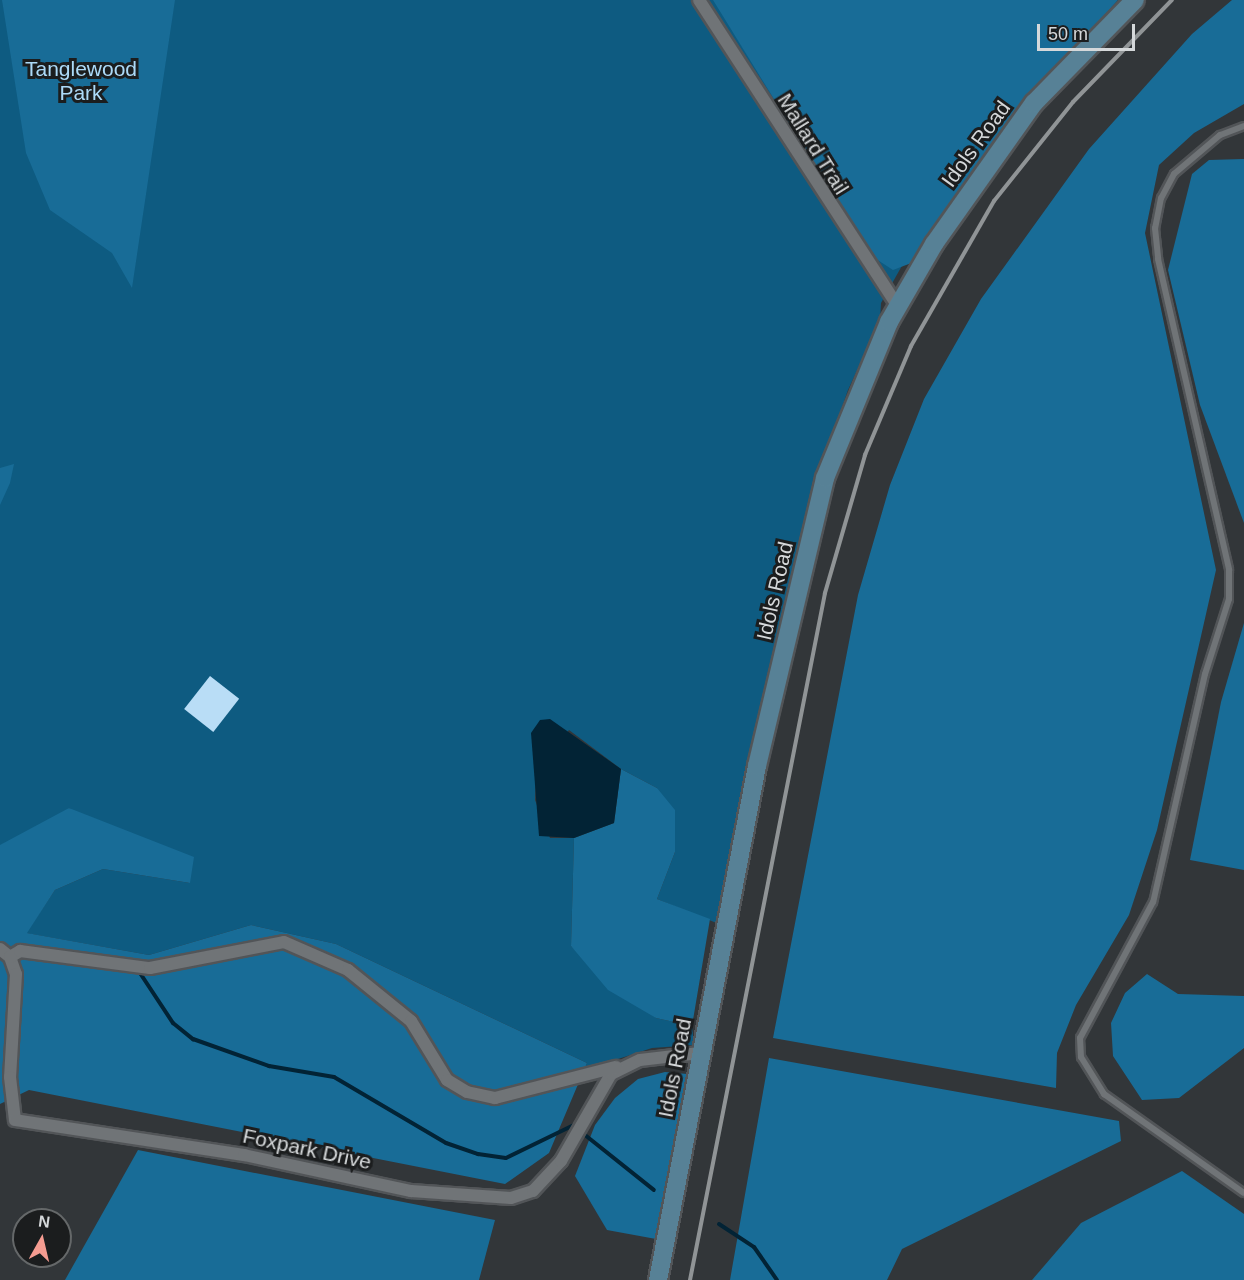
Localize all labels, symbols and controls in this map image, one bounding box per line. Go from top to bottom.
scale bar [1040,12,1138,50]
text: 50 m [1048,24,1088,44]
park label: Tanglewood Park [25,56,137,106]
street label: Mallard Trail [772,89,854,199]
street label: Idols Road [936,96,1016,192]
street label: Idols Road [751,539,799,643]
street label: Idols Road [653,1016,697,1120]
street label: Foxpark Drive [240,1123,374,1175]
north arrow [12,1208,72,1268]
text: N [37,1212,51,1231]

